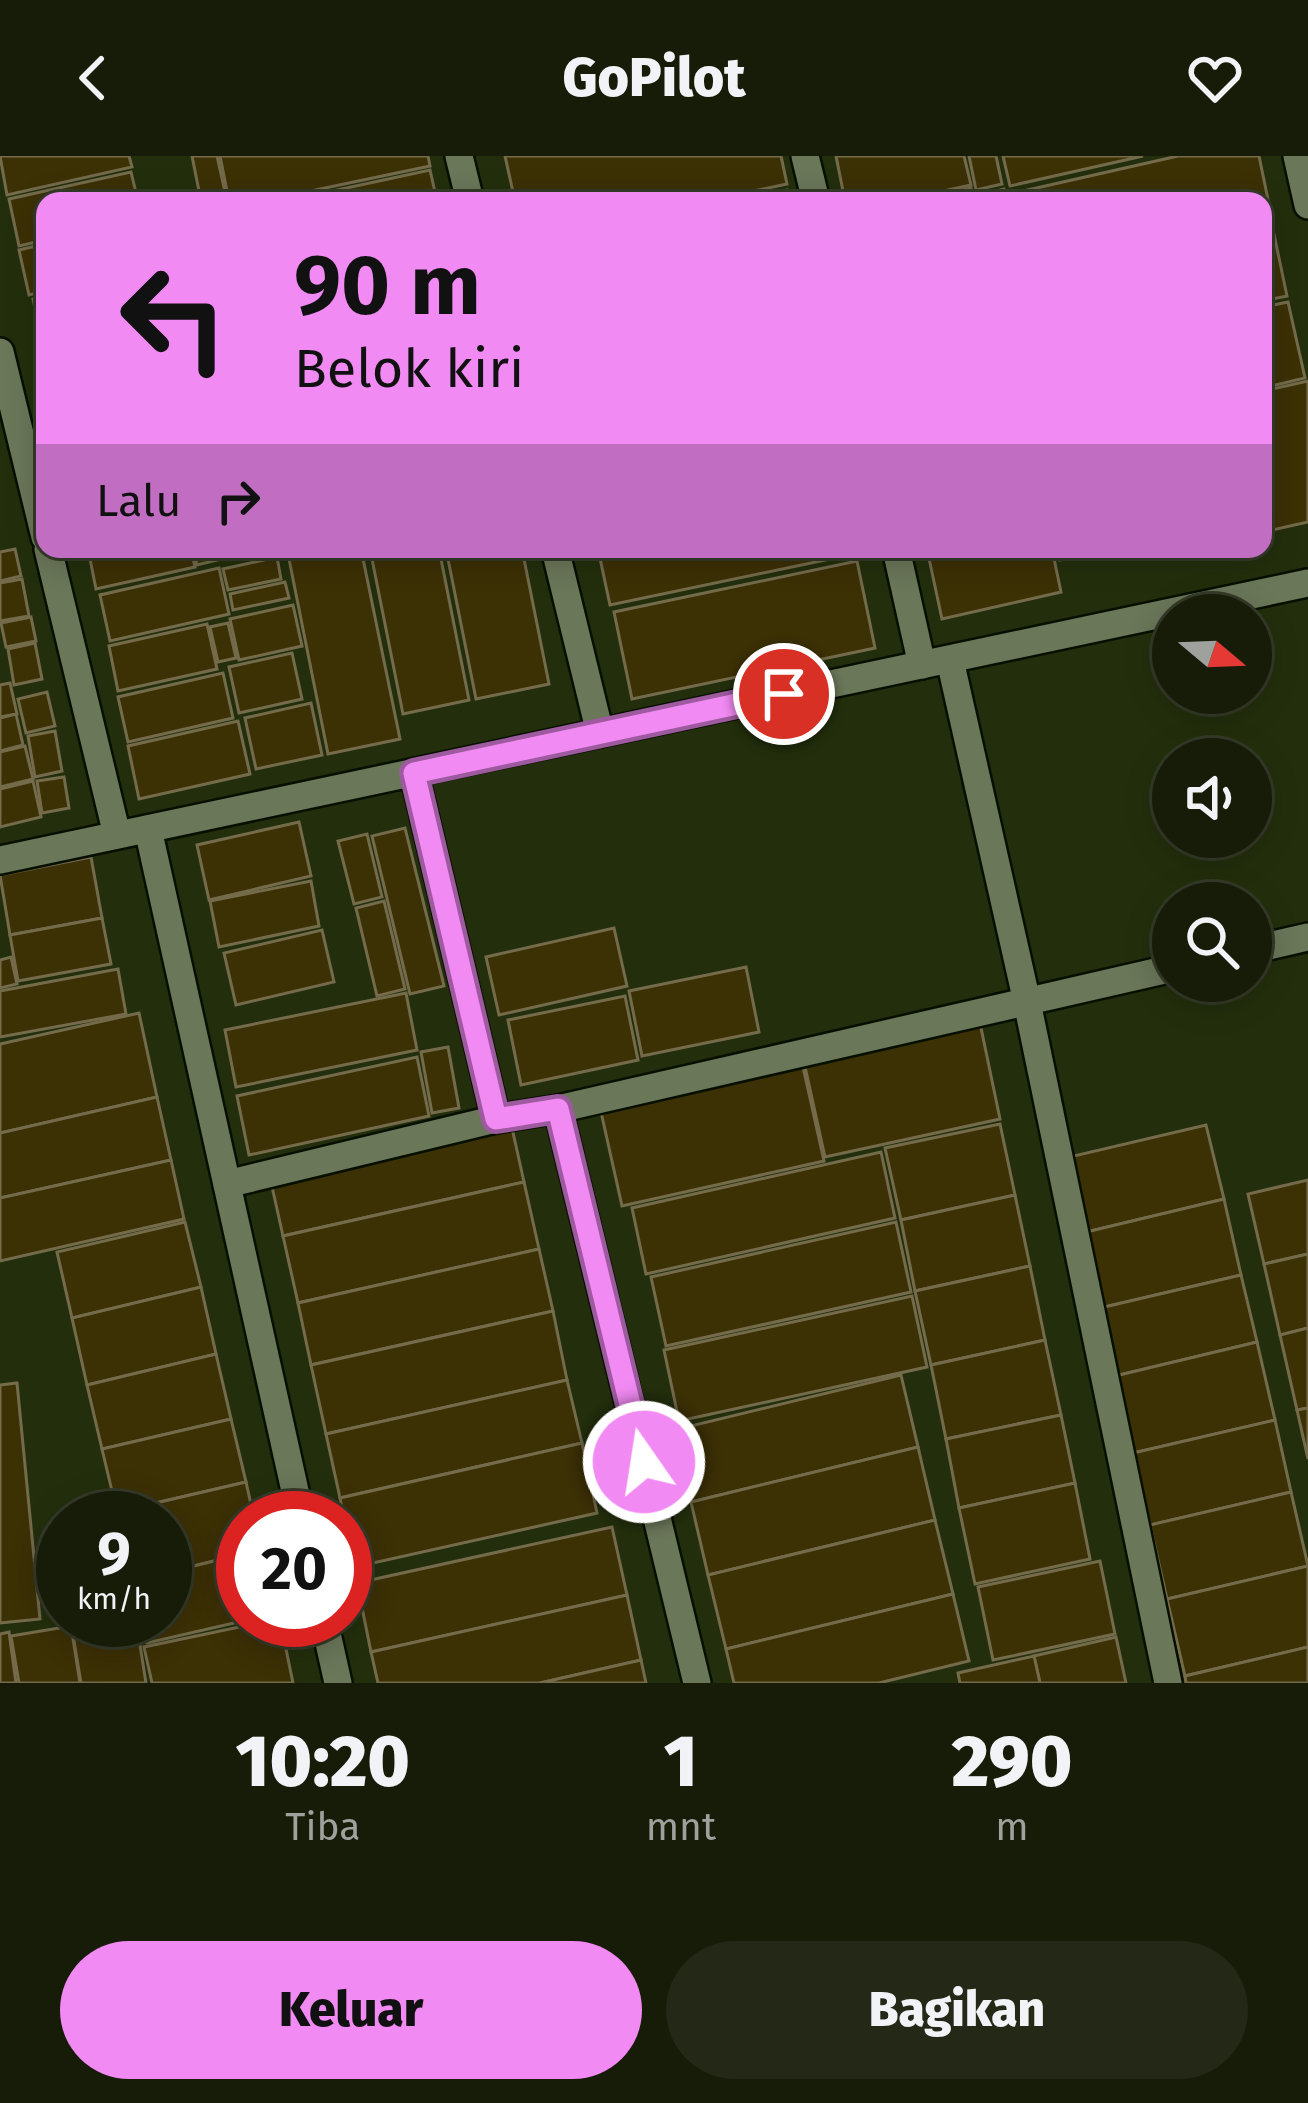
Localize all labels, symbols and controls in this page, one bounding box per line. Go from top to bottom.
icon: back [60,45,126,111]
icon: heart [1182,45,1248,111]
text: GoPilot [562,46,746,110]
text: 90 m [294,235,481,336]
icon: left [96,240,252,396]
text: Belok kiri [294,337,524,401]
icon: right [205,468,271,534]
text: Lalu [96,474,181,528]
north arrow [1152,594,1272,714]
map controls [1152,594,1272,1002]
pin [733,643,835,745]
icon: arrive [751,661,817,727]
button: sound [1152,738,1272,858]
button: search [1152,882,1272,1002]
position arrow [581,1399,707,1525]
speed limit sign: 20 [216,1491,372,1647]
text: 9 [97,1518,131,1590]
text: km/h [77,1581,151,1617]
text: 10:20 [236,1719,410,1805]
text: 1 [664,1719,698,1805]
text: 290 [952,1719,1072,1805]
text: Tiba [285,1804,360,1850]
text: mnt [646,1804,716,1850]
text: m [995,1804,1029,1850]
button: Keluar [60,1941,642,2079]
button: Bagikan [666,1941,1248,2079]

